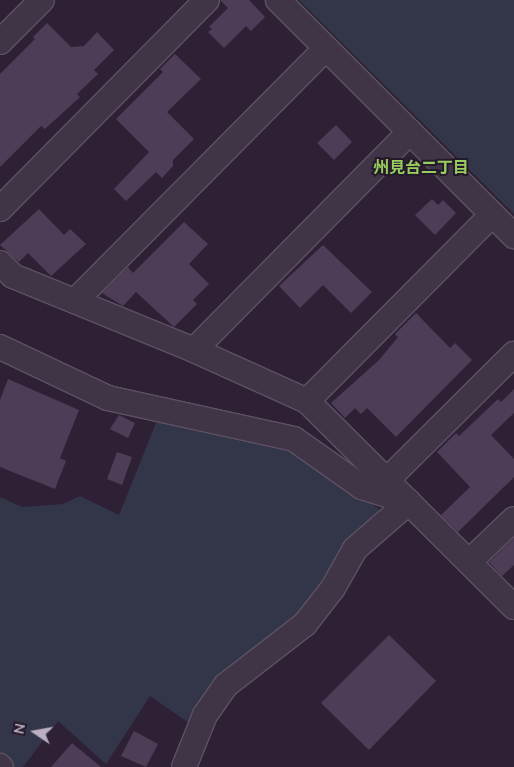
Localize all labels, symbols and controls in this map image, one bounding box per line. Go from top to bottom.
district label: 州見台二丁目 [373,158,469,178]
north arrow [10,707,60,757]
text: N [9,722,30,736]

